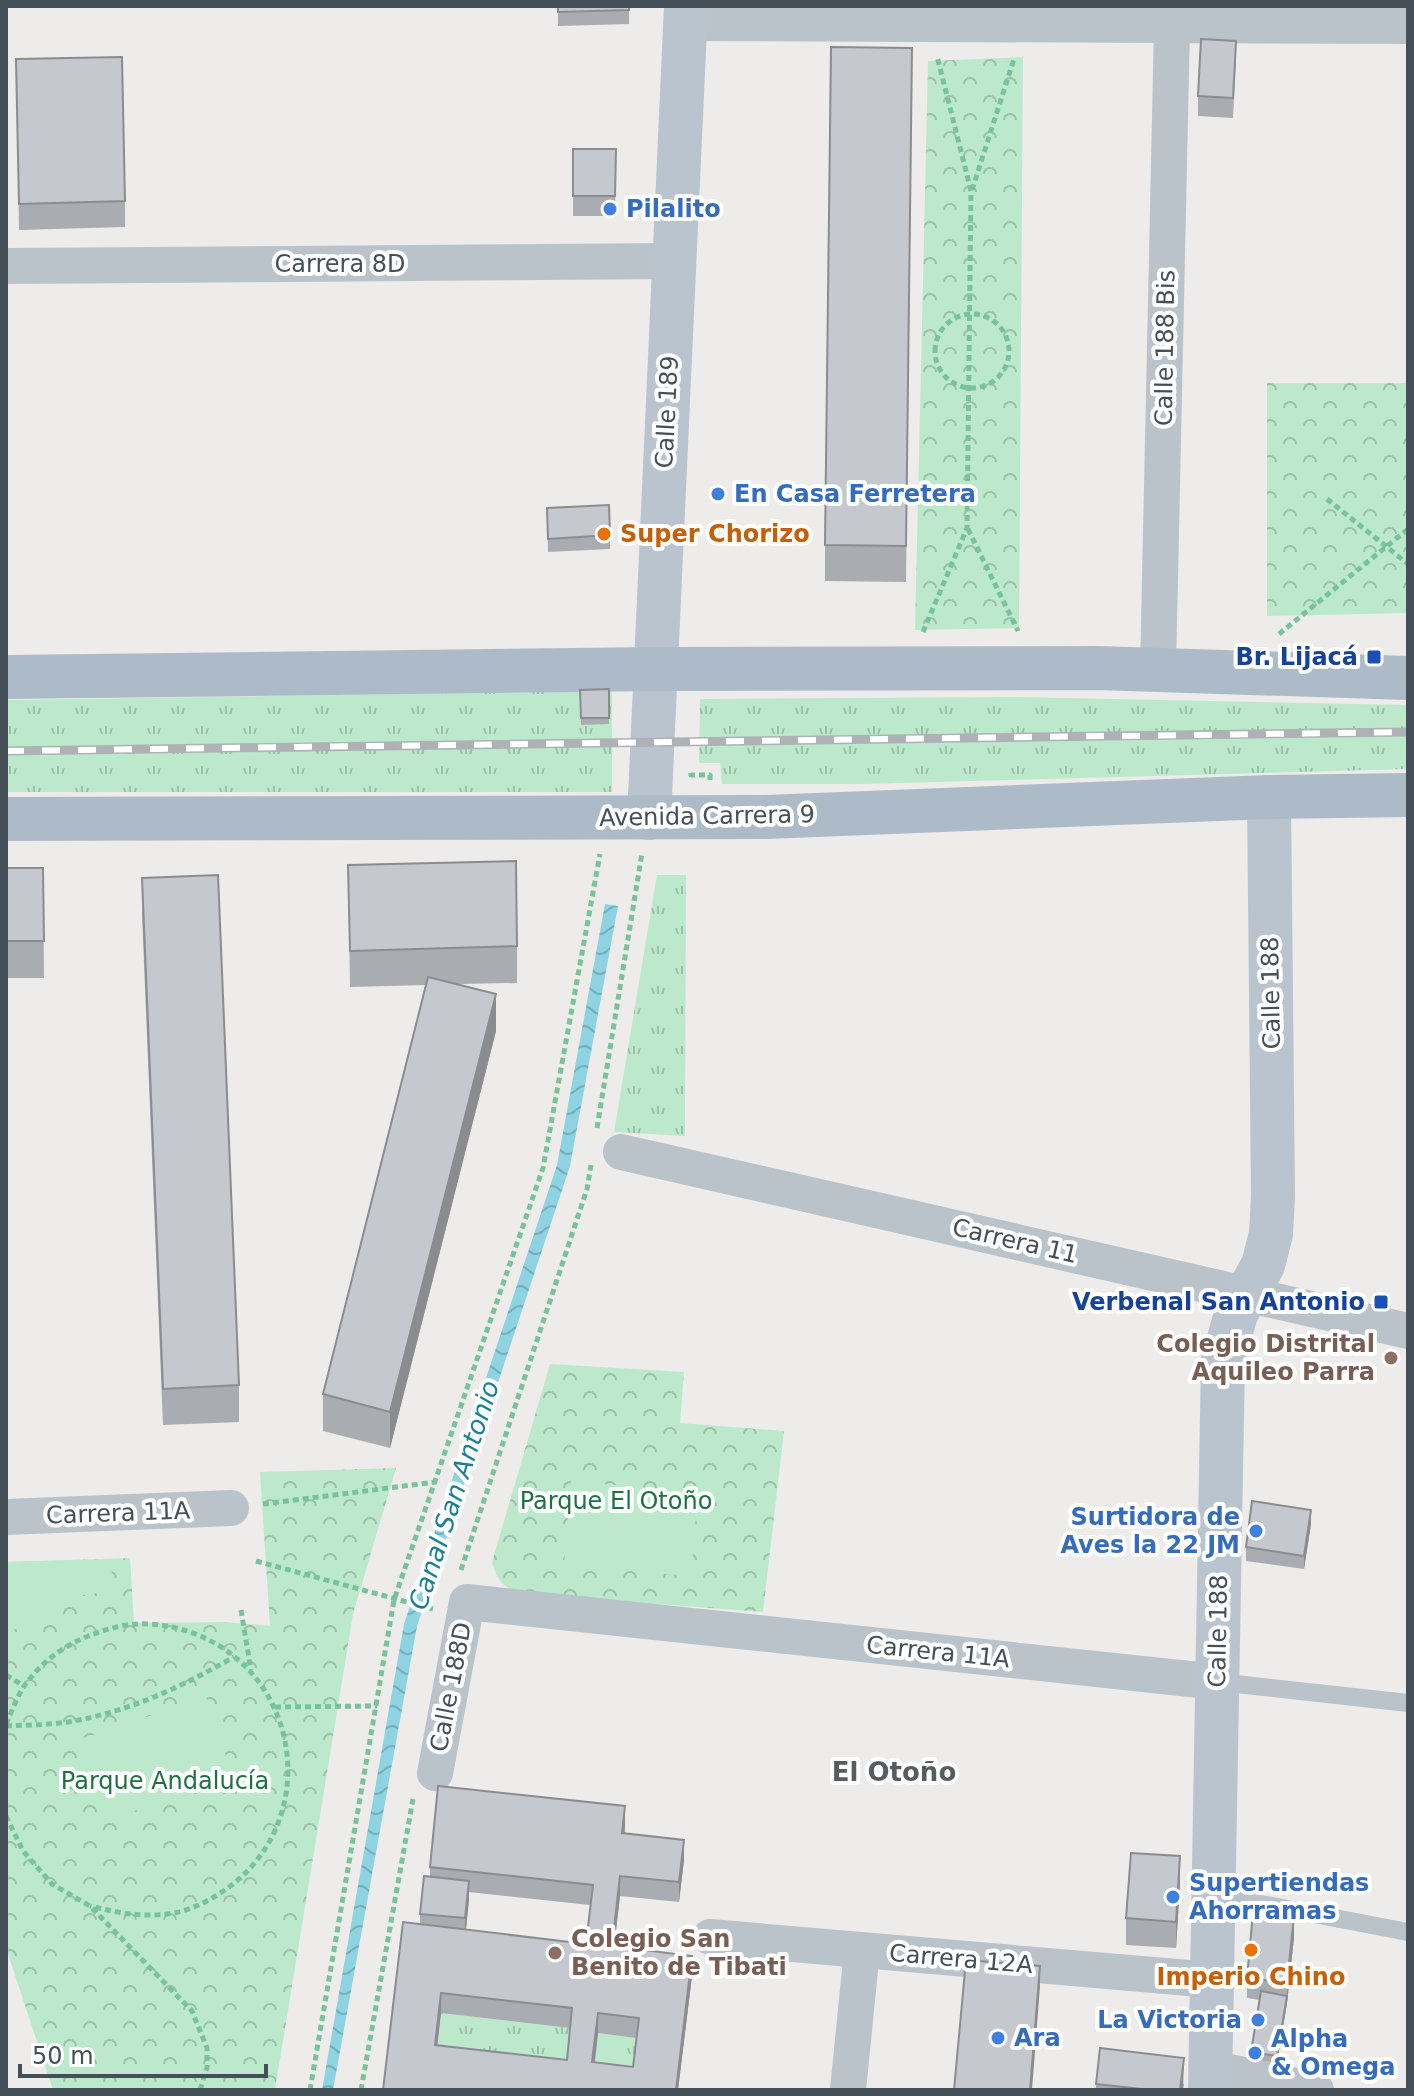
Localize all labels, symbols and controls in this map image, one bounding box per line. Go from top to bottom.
place label: Pilalito [626,195,721,223]
marker: Pilalito [601,200,619,218]
street label: Carrera 8D [275,250,405,278]
street label: Calle 188 Bis [1150,270,1180,426]
street label: Calle 189 [650,355,684,469]
place label: En Casa Ferretera [734,480,976,508]
marker: En Casa Ferretera [709,485,727,503]
place label: Super Chorizo [620,520,810,548]
marker: Super Chorizo [595,525,613,543]
place label: Br. Lijacá [1235,643,1358,671]
marker: Br. Lijacá [1365,648,1383,666]
street label: Avenida Carrera 9 [599,800,815,832]
street label: Calle 188 [1256,936,1286,1050]
street label: Carrera 11 [950,1213,1080,1269]
place label: Verbenal San Antonio [1072,1288,1365,1316]
marker: Verbenal San Antonio [1372,1293,1390,1311]
place label: Colegio Distrital Aquileo Parra [1156,1330,1375,1386]
marker: Colegio Distrital Aquileo Parra [1382,1349,1400,1367]
water label: Canal San Antonio [403,1377,505,1613]
park label: Parque El Otoño [520,1487,712,1515]
street label: Carrera 11A [45,1496,191,1530]
place label: Surtidora de Aves la 22 JM [1060,1503,1240,1559]
marker: Surtidora de Aves la 22 JM [1247,1522,1265,1540]
street label: Calle 188 [1203,1574,1233,1688]
street label: Calle 188D [425,1620,477,1754]
street label: Carrera 11A [865,1631,1012,1674]
district label: El Otoño [832,1757,956,1787]
park label: Parque Andalucía [61,1767,269,1795]
place label: Supertiendas Ahorramas [1189,1869,1369,1925]
marker: Supertiendas Ahorramas [1164,1888,1182,1906]
place label: Colegio San Benito de Tibati [571,1925,787,1981]
street label: Carrera 12A [888,1939,1035,1979]
marker: Imperio Chino [1242,1941,1260,1959]
marker: Colegio San Benito de Tibati [546,1944,564,1962]
place label: Imperio Chino [1157,1963,1345,1991]
place label: La Victoria [1097,2006,1242,2034]
marker: La Victoria [1249,2011,1267,2029]
place label: Ara [1014,2024,1061,2052]
place label: Alpha & Omega [1271,2025,1395,2081]
scale bar [20,2028,266,2078]
marker: Ara [989,2029,1007,2047]
text: 50 m [32,2042,94,2070]
marker: Alpha & Omega [1246,2044,1264,2062]

